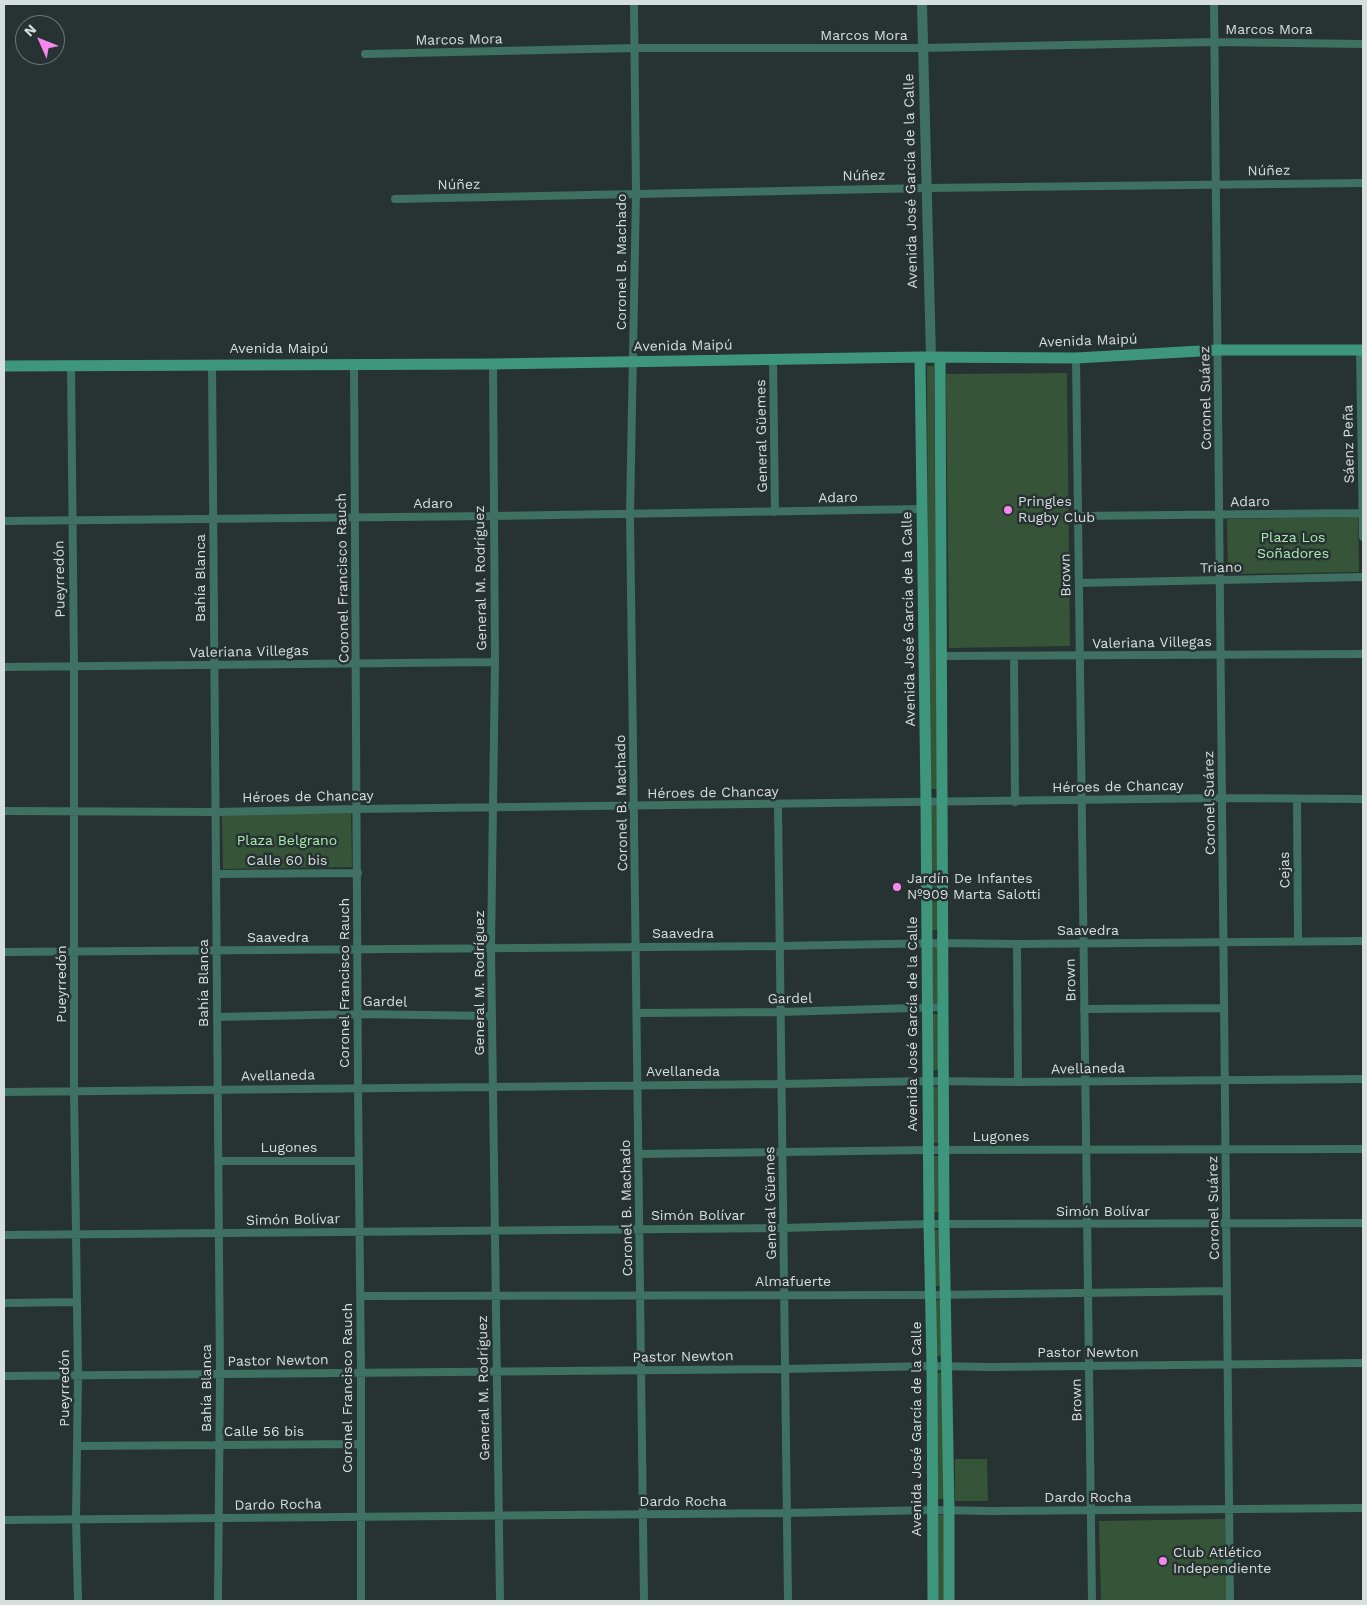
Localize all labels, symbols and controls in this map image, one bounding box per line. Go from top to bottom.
north arrow [15,15,65,65]
text: N [21,21,39,40]
street label: Marcos Mora [1225,22,1313,38]
street label: Marcos Mora [820,28,908,44]
street label: Marcos Mora [415,31,503,49]
street label: Avenida José García de la Calle [901,73,921,289]
street label: Núñez [1247,162,1291,180]
street label: Núñez [842,167,886,185]
street label: Núñez [437,176,481,194]
street label: Coronel B. Machado [614,194,630,330]
street label: Avenida Maipú [1038,331,1138,351]
street label: Avenida Maipú [633,337,733,355]
street label: Avenida Maipú [230,341,328,357]
street label: Coronel Suárez [1197,346,1215,450]
street label: General Güemes [753,379,771,493]
street label: Sáenz Peña [1340,404,1358,484]
street label: Adaro [818,489,858,507]
street label: Coronel Francisco Rauch [333,493,353,663]
street label: Adaro [1230,493,1270,511]
place label: Pringles Rugby Club [1018,494,1095,526]
street label: Adaro [413,496,453,512]
marker: Pringles Rugby Club [1002,504,1014,516]
street label: General M. Rodríguez [471,505,491,651]
street label: Avenida José García de la Calle [899,511,919,727]
park label: Plaza Los Soñadores [1257,530,1329,562]
street label: Bahía Blanca [193,534,209,622]
street label: Pueyrredón [51,540,69,618]
street label: Brown [1057,553,1075,597]
street label: Triano [1200,559,1242,577]
street label: Valeriana Villegas [1092,634,1212,652]
street label: Valeriana Villegas [189,643,309,661]
street label: Coronel B. Machado [612,734,632,872]
street label: Coronel Suárez [1201,751,1219,855]
street label: Héroes de Chancay [1052,777,1184,797]
street label: Héroes de Chancay [647,783,779,803]
street label: Héroes de Chancay [242,787,374,807]
park label: Plaza Belgrano [237,833,337,849]
street label: Cejas [1276,852,1294,888]
street label: Calle 60 bis [247,853,327,869]
place label: Jardín De Infantes Nº909 Marta Salotti [907,871,1041,904]
marker: Jardín De Infantes Nº909 Marta Salotti [891,881,903,893]
street label: Coronel Francisco Rauch [337,898,353,1068]
street label: General M. Rodríguez [472,910,488,1056]
street label: Avenida José García de la Calle [905,916,921,1132]
street label: Saavedra [1057,923,1119,939]
street label: Saavedra [652,926,714,942]
street label: Saavedra [247,930,309,946]
street label: Bahía Blanca [196,939,212,1027]
street label: Pueyrredón [54,945,70,1023]
street label: Brown [1062,958,1080,1002]
street label: Gardel [768,990,812,1008]
street label: Gardel [363,993,407,1011]
street label: Avellaneda [1051,1060,1125,1078]
street label: Avellaneda [646,1064,720,1080]
street label: Avellaneda [241,1067,315,1085]
street label: Lugones [973,1129,1029,1145]
street label: Coronel B. Machado [617,1139,637,1277]
street label: Lugones [261,1140,317,1156]
street label: General Güemes [762,1146,780,1260]
street label: Coronel Suárez [1205,1156,1223,1260]
street label: Simón Bolívar [1056,1204,1150,1220]
street label: Simón Bolívar [651,1208,745,1224]
street label: Simón Bolívar [246,1211,340,1229]
street label: Almafuerte [755,1274,831,1290]
street label: Coronel Francisco Rauch [340,1303,356,1473]
street label: General M. Rodríguez [474,1315,494,1461]
street label: Avenida José García de la Calle [909,1321,925,1537]
street label: Bahía Blanca [199,1344,215,1432]
street label: Pastor Newton [1037,1345,1139,1361]
street label: Pastor Newton [632,1348,734,1366]
street label: Pueyrredón [57,1349,73,1427]
street label: Pastor Newton [227,1352,329,1370]
street label: Brown [1068,1378,1086,1422]
street label: Calle 56 bis [224,1424,304,1440]
street label: Dardo Rocha [1044,1490,1132,1506]
street label: Dardo Rocha [639,1494,727,1510]
street label: Dardo Rocha [234,1496,322,1514]
place label: Club Atlético Independiente [1173,1545,1271,1578]
marker: Club Atlético Independiente [1157,1555,1169,1567]

